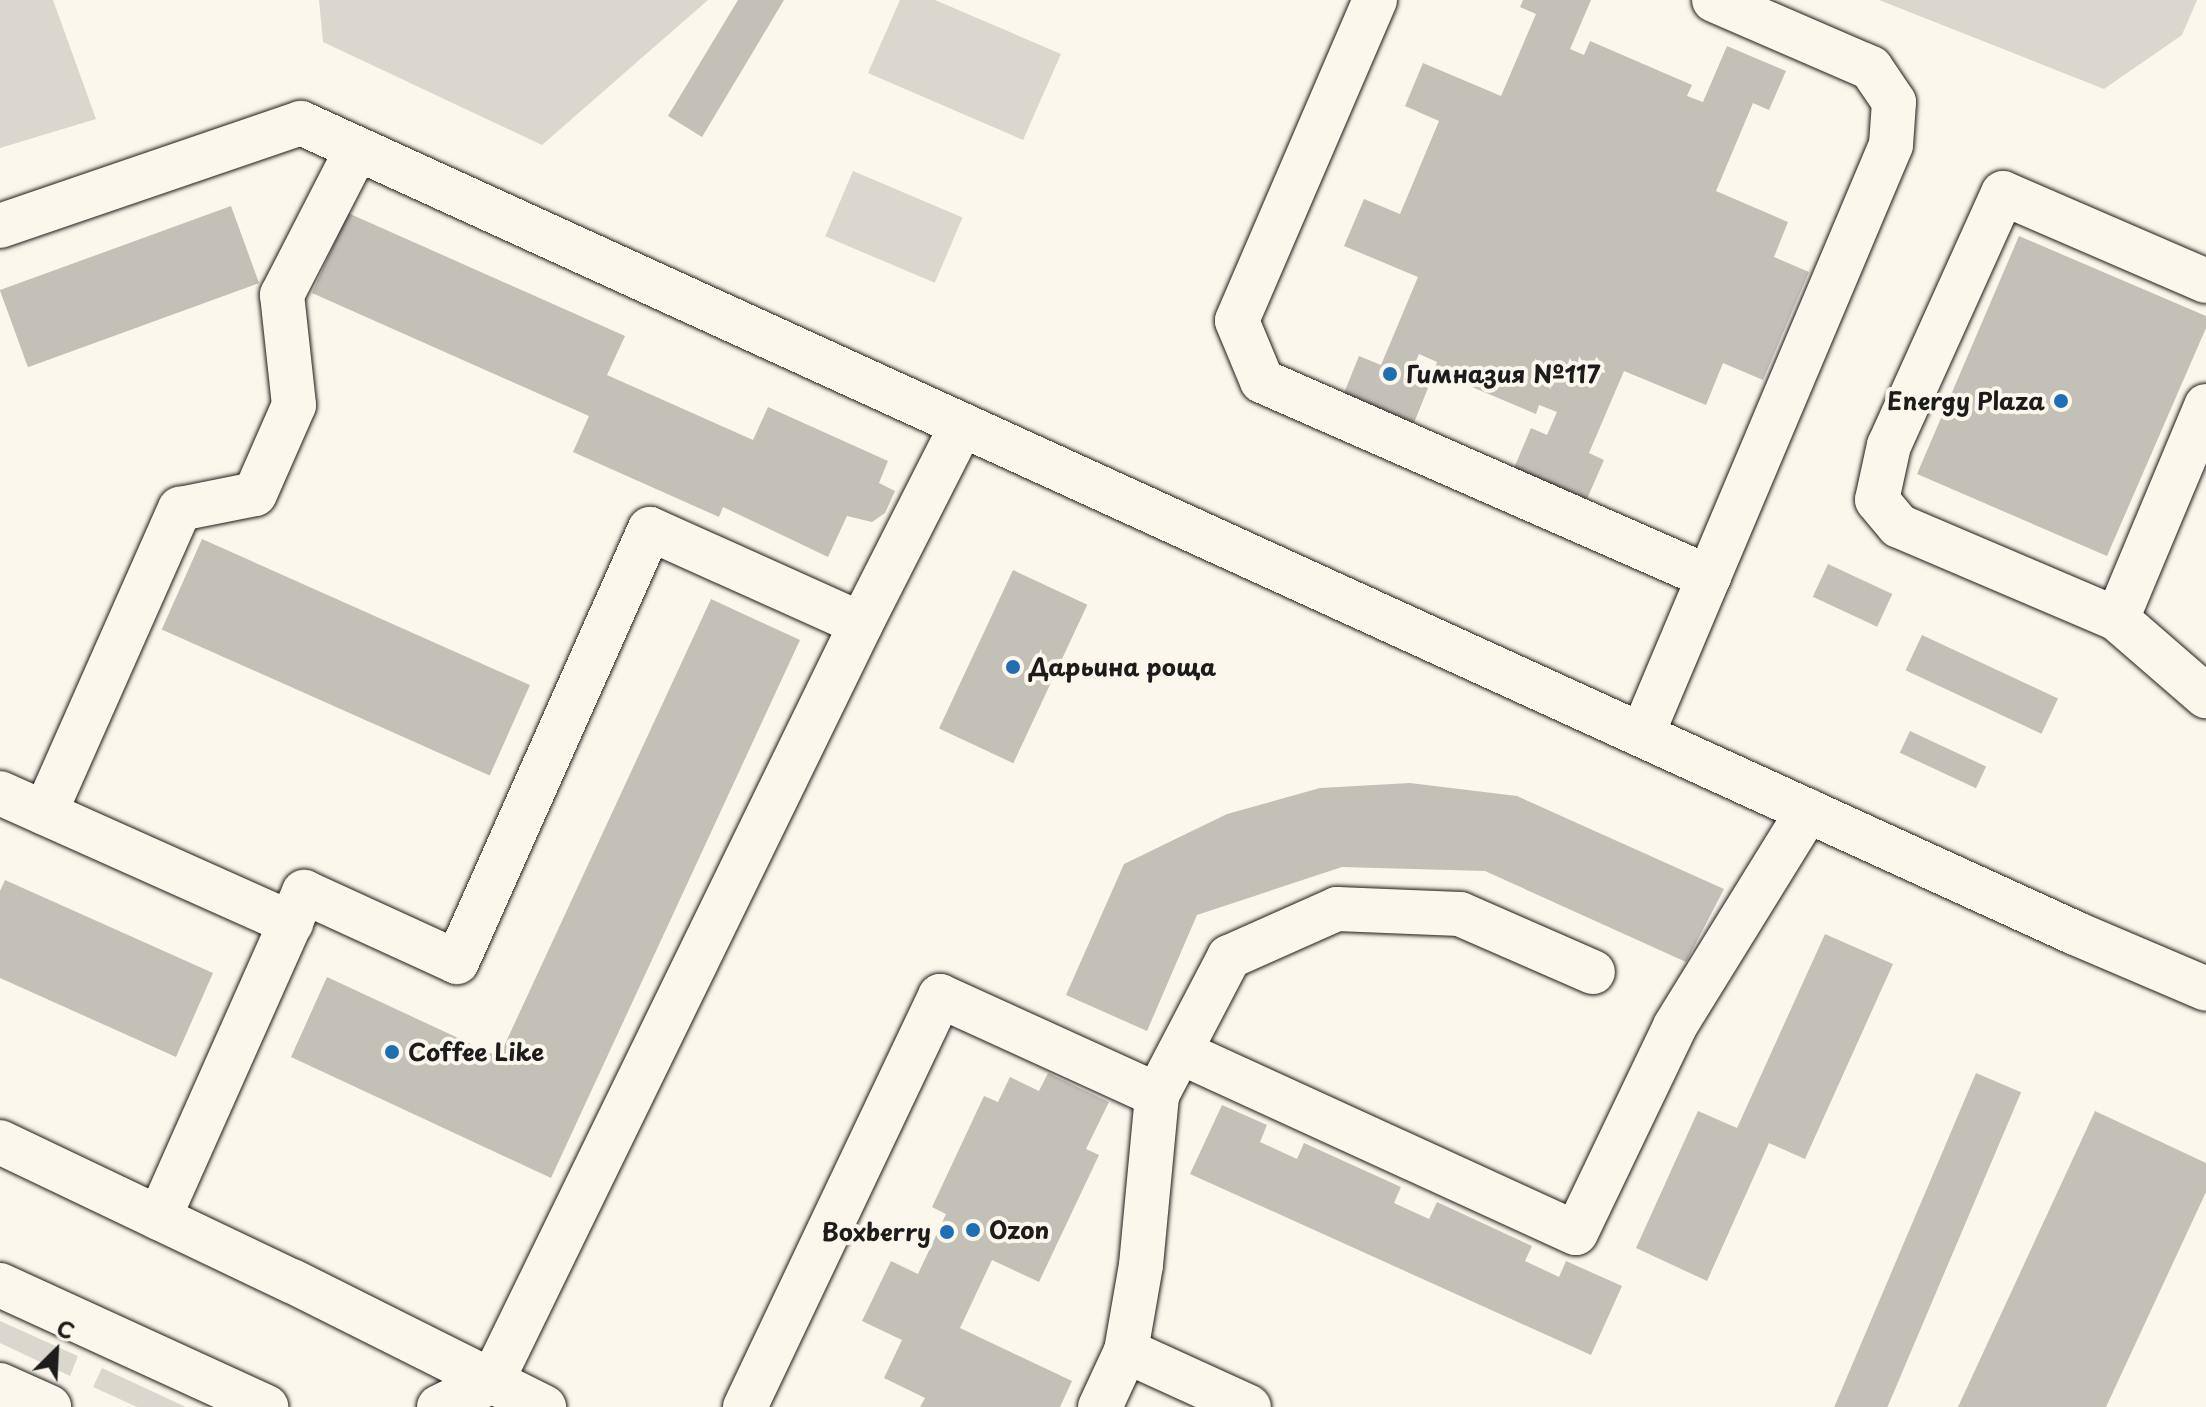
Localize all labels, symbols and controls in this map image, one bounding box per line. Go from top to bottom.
place label: Гимназия №117 [1406,360,1600,388]
marker: Гимназия №117 [1381,365,1399,383]
place label: Energy Plaza [1886,387,2045,415]
marker: Energy Plaza [2052,392,2070,410]
place label: Дарьина роща [1029,653,1218,681]
marker: Дарьина роща [1004,658,1022,676]
place label: Coffee Like [408,1038,546,1066]
marker: Coffee Like [383,1043,401,1061]
place label: Ozon [989,1216,1049,1244]
place label: Boxberry [821,1218,931,1246]
marker: Ozon [964,1221,982,1239]
marker: Boxberry [938,1223,956,1241]
text: С [52,1310,80,1347]
north arrow [16,1311,96,1391]

